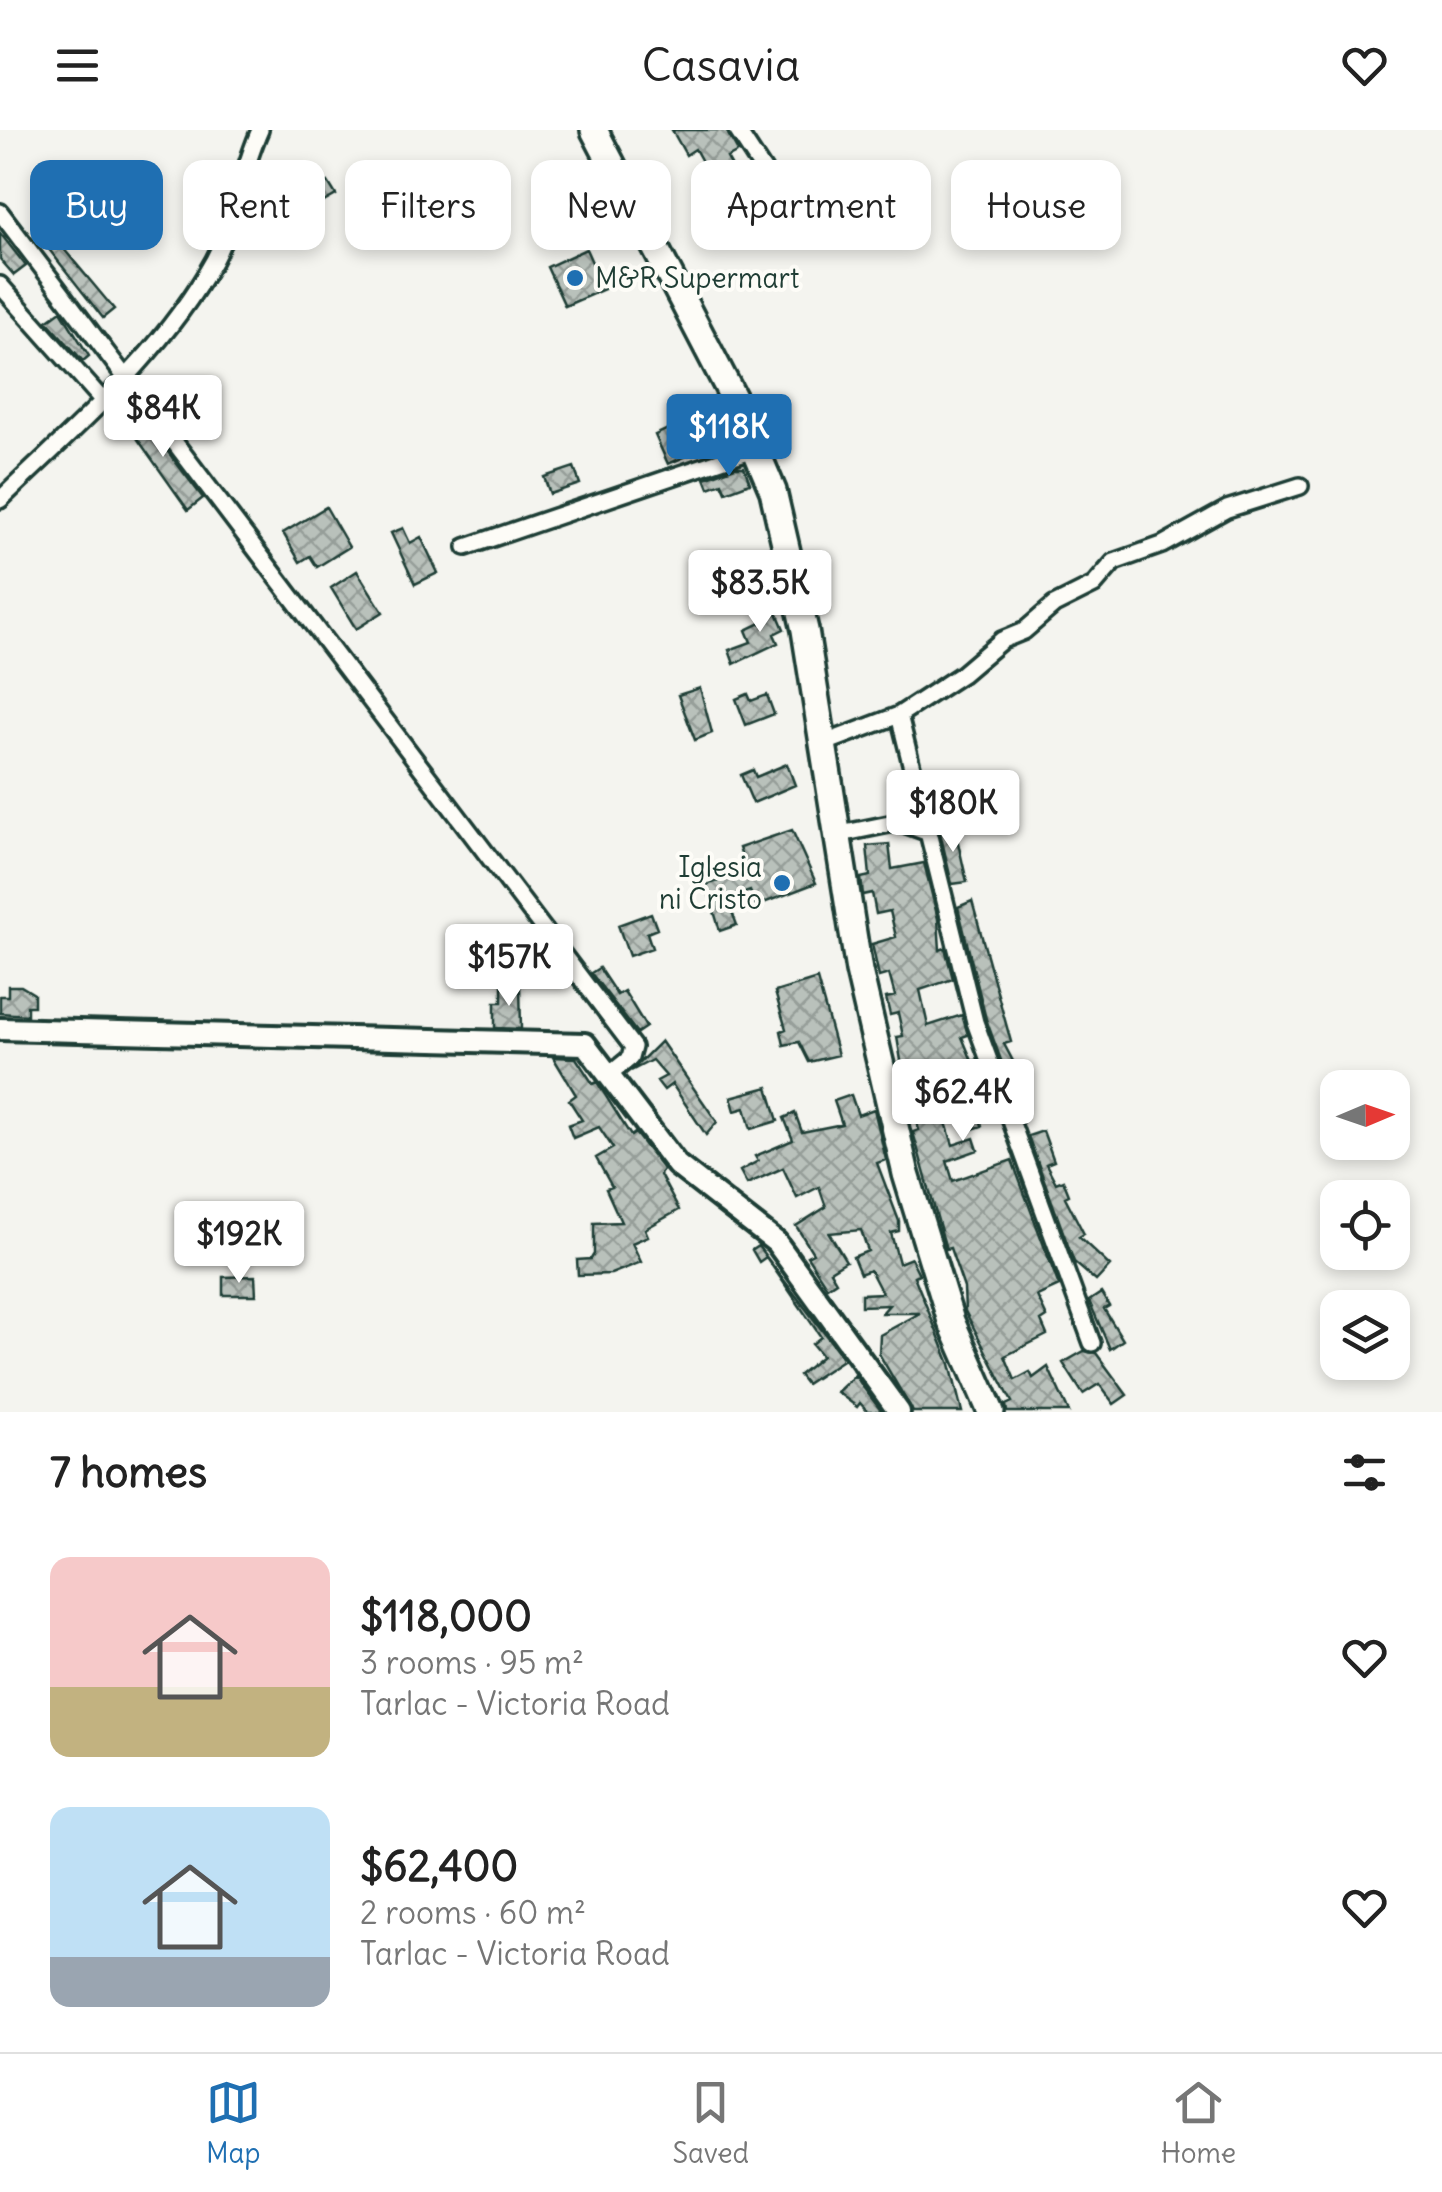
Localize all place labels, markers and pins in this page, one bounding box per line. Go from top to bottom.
place label: M&R Supermart [595,260,799,296]
marker: M&R Supermart [564,267,586,289]
pin: $84K [104,375,222,460]
pin: $118K [659,394,799,479]
pin: $83.5K [679,550,841,635]
pin: $180K [883,770,1023,855]
place label: Iglesia ni Cristo [659,849,762,917]
marker: Iglesia ni Cristo [771,872,793,894]
pin: $157K [439,924,579,1009]
pin: $62.4K [882,1059,1044,1144]
pin: $192K [169,1201,309,1286]

